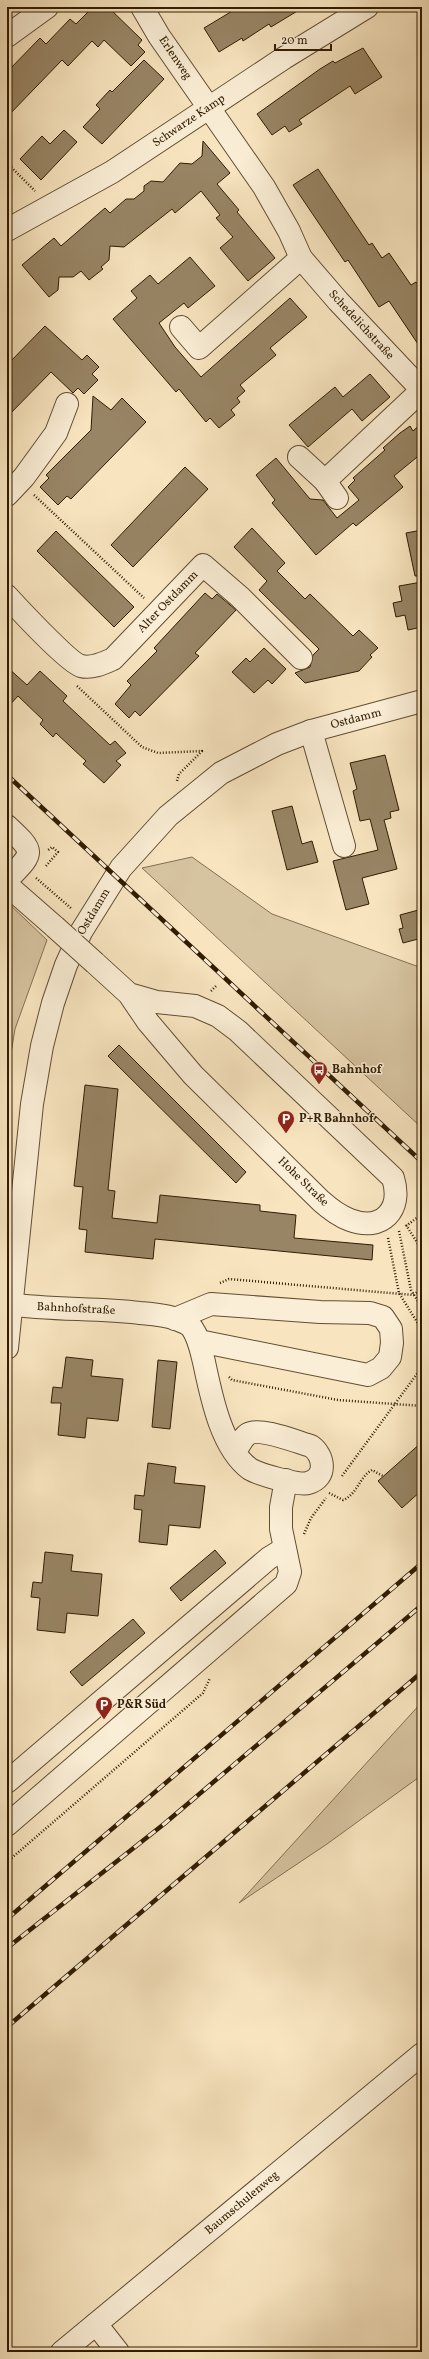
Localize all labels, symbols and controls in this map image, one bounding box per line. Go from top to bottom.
scale bar [275,26,331,52]
street label: Erlenweg [155,33,195,83]
text: 20 m [281,33,308,49]
street label: Schwarze Kamp [150,91,229,151]
street label: Schedelichstraße [325,287,398,363]
street label: Alter Ostdamm [134,567,202,637]
street label: Ostdamm [329,704,384,733]
street label: Ostdamm [74,885,114,938]
bus stop icon: Bahnhof [309,1060,329,1085]
place label: Bahnhof [332,1062,383,1078]
parking icon: P+R Bahnhof [276,1109,296,1134]
place label: P+R Bahnhof [299,1111,375,1127]
street label: Hohe Straße [274,1154,332,1211]
street label: Bahnhofstraße [36,1299,116,1319]
parking icon: P&R Süd [94,1695,114,1720]
place label: P&R Süd [117,1697,167,1713]
street label: Baumschulenweg [202,2167,282,2239]

